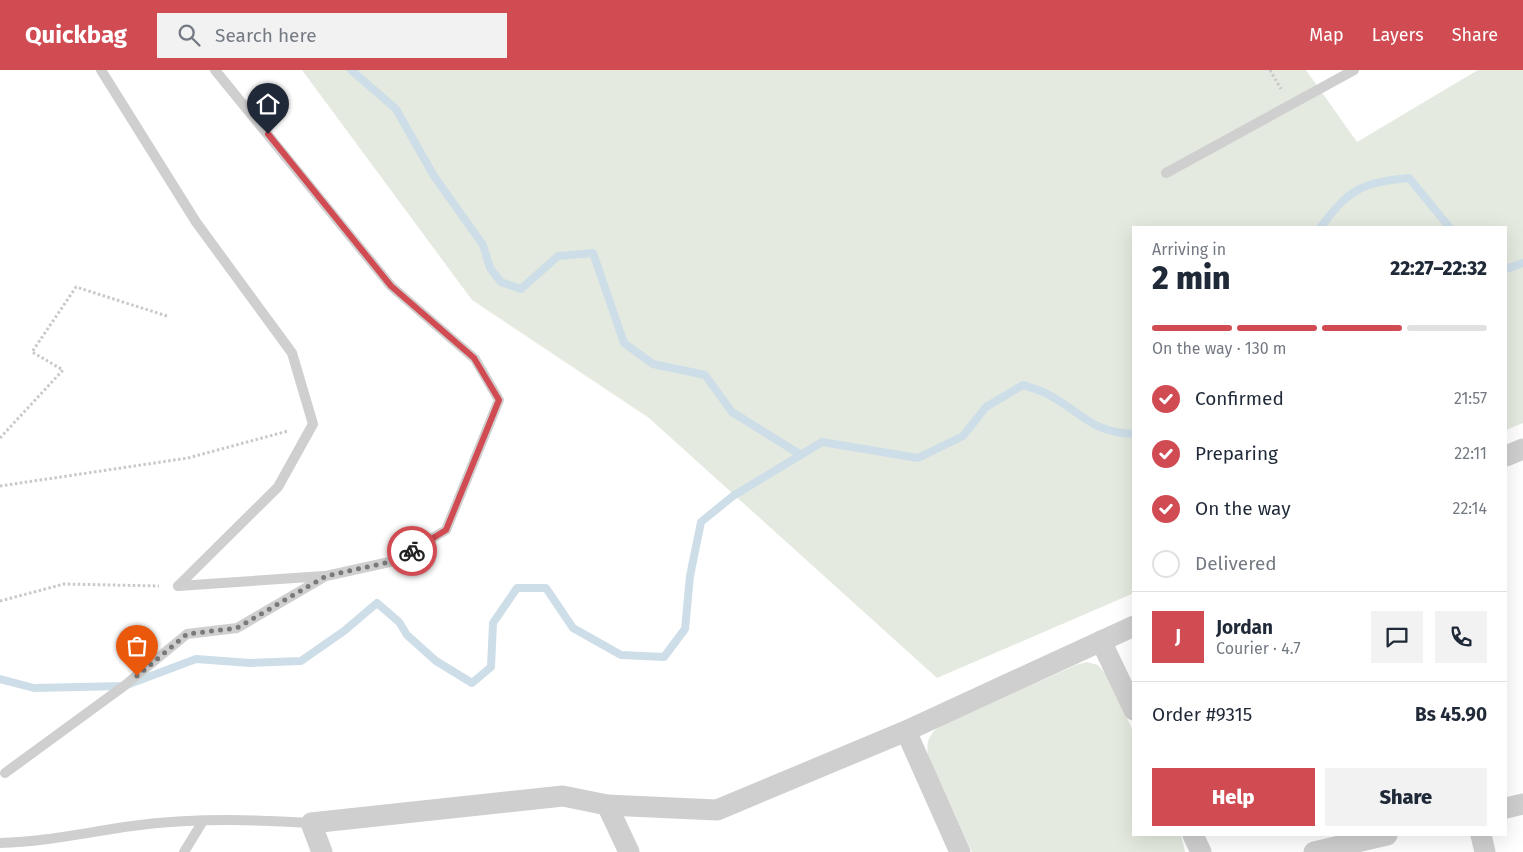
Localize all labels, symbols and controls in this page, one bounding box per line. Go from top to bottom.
search box [157,13,507,58]
text: Quickbag [25,21,127,49]
icon: search [175,21,203,49]
text: Search here [215,24,317,47]
text: Map [1309,24,1344,46]
text: Layers [1372,24,1424,46]
text: Share [1452,24,1498,46]
pin [247,83,289,134]
icon: home [254,90,282,118]
text: Arriving in [1152,240,1226,259]
text: 22:27–22:32 [1390,257,1487,280]
text: 2 min [1152,259,1230,297]
text: On the way · 130 m [1152,339,1287,358]
icon: check [1152,385,1180,413]
text: Confirmed [1195,387,1284,410]
text: 21:57 [1454,389,1487,408]
icon: check [1152,440,1180,468]
text: Preparing [1195,442,1278,465]
text: 22:11 [1454,444,1487,463]
icon: check [1152,495,1180,523]
text: On the way [1195,497,1291,520]
text: 22:14 [1453,499,1487,518]
courier [387,526,437,576]
icon: bike [398,537,426,565]
text: Delivered [1195,552,1277,575]
button: chat [1371,611,1423,663]
button: phone [1435,611,1487,663]
text: Jordan [1216,616,1273,639]
pin [116,625,158,676]
text: J [1175,625,1181,648]
icon: bag [123,632,151,660]
text: Courier · 4.7 [1216,639,1301,658]
text: Order #9315 [1152,703,1252,726]
text: Bs 45.90 [1415,703,1487,726]
button: Help [1152,768,1315,826]
button: Share [1325,768,1487,826]

